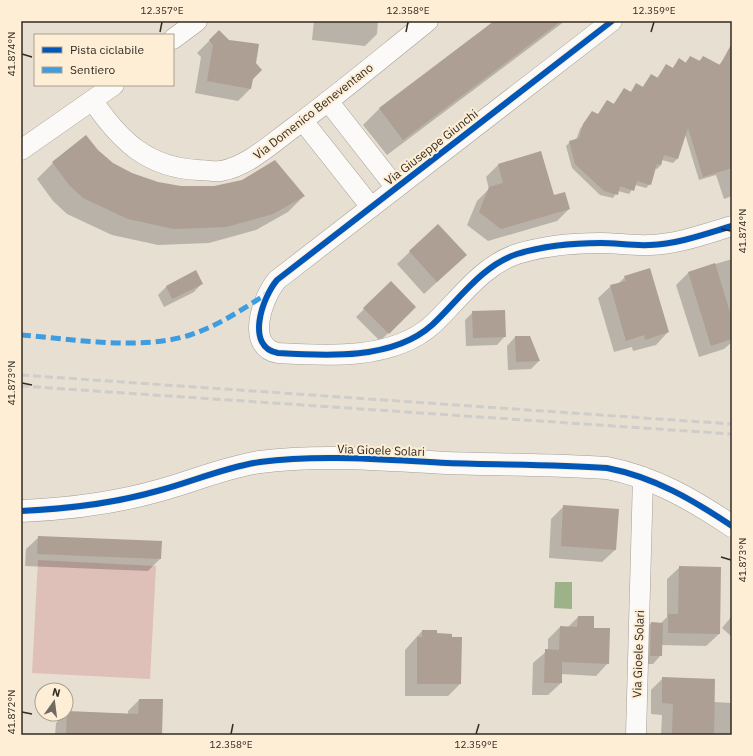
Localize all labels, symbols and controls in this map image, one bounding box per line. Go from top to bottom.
text: 12.357°E [140,4,184,17]
text: 12.358°E [386,4,430,17]
text: 12.359°E [632,4,676,17]
text: 41.874°N [5,32,18,76]
legend [34,34,174,86]
text: Pista ciclabile [70,42,144,57]
street label: Via Domenico Beneventano [250,59,376,162]
text: Sentiero [70,62,116,77]
street label: Via Giuseppe Giunchi [381,106,481,188]
text: 41.874°N [736,209,749,253]
text: 41.873°N [5,361,18,405]
street label: Via Gioele Solari [337,441,425,459]
text: 41.873°N [736,538,749,582]
street label: Via Gioele Solari [629,610,647,698]
north arrow [34,682,74,722]
text: N [51,685,62,700]
text: 41.872°N [5,690,18,734]
text: 12.358°E [209,738,253,751]
text: 12.359°E [454,738,498,751]

